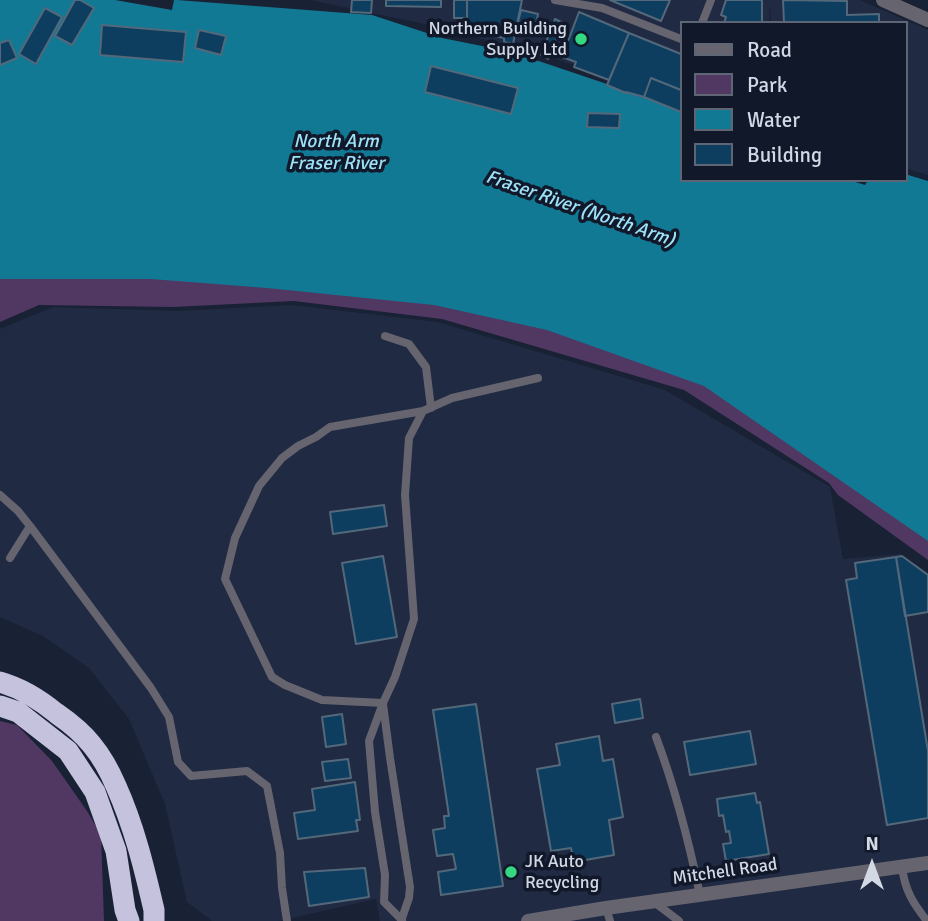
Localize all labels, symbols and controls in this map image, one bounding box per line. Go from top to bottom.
place label: Northern Building Supply Ltd [428,18,567,60]
legend [680,21,907,182]
marker: Northern Building Supply Ltd [573,31,589,47]
text: Road [747,37,792,63]
text: Park [747,72,787,98]
text: Water [747,107,800,133]
water label: North Arm Fraser River [288,131,384,175]
text: Building [747,142,822,168]
water label: Fraser River (North Arm) [483,166,677,252]
north arrow [837,830,907,900]
text: N [865,832,879,856]
place label: JK Auto Recycling [525,851,599,894]
street label: Mitchell Road [671,854,779,890]
marker: JK Auto Recycling [503,864,519,880]

